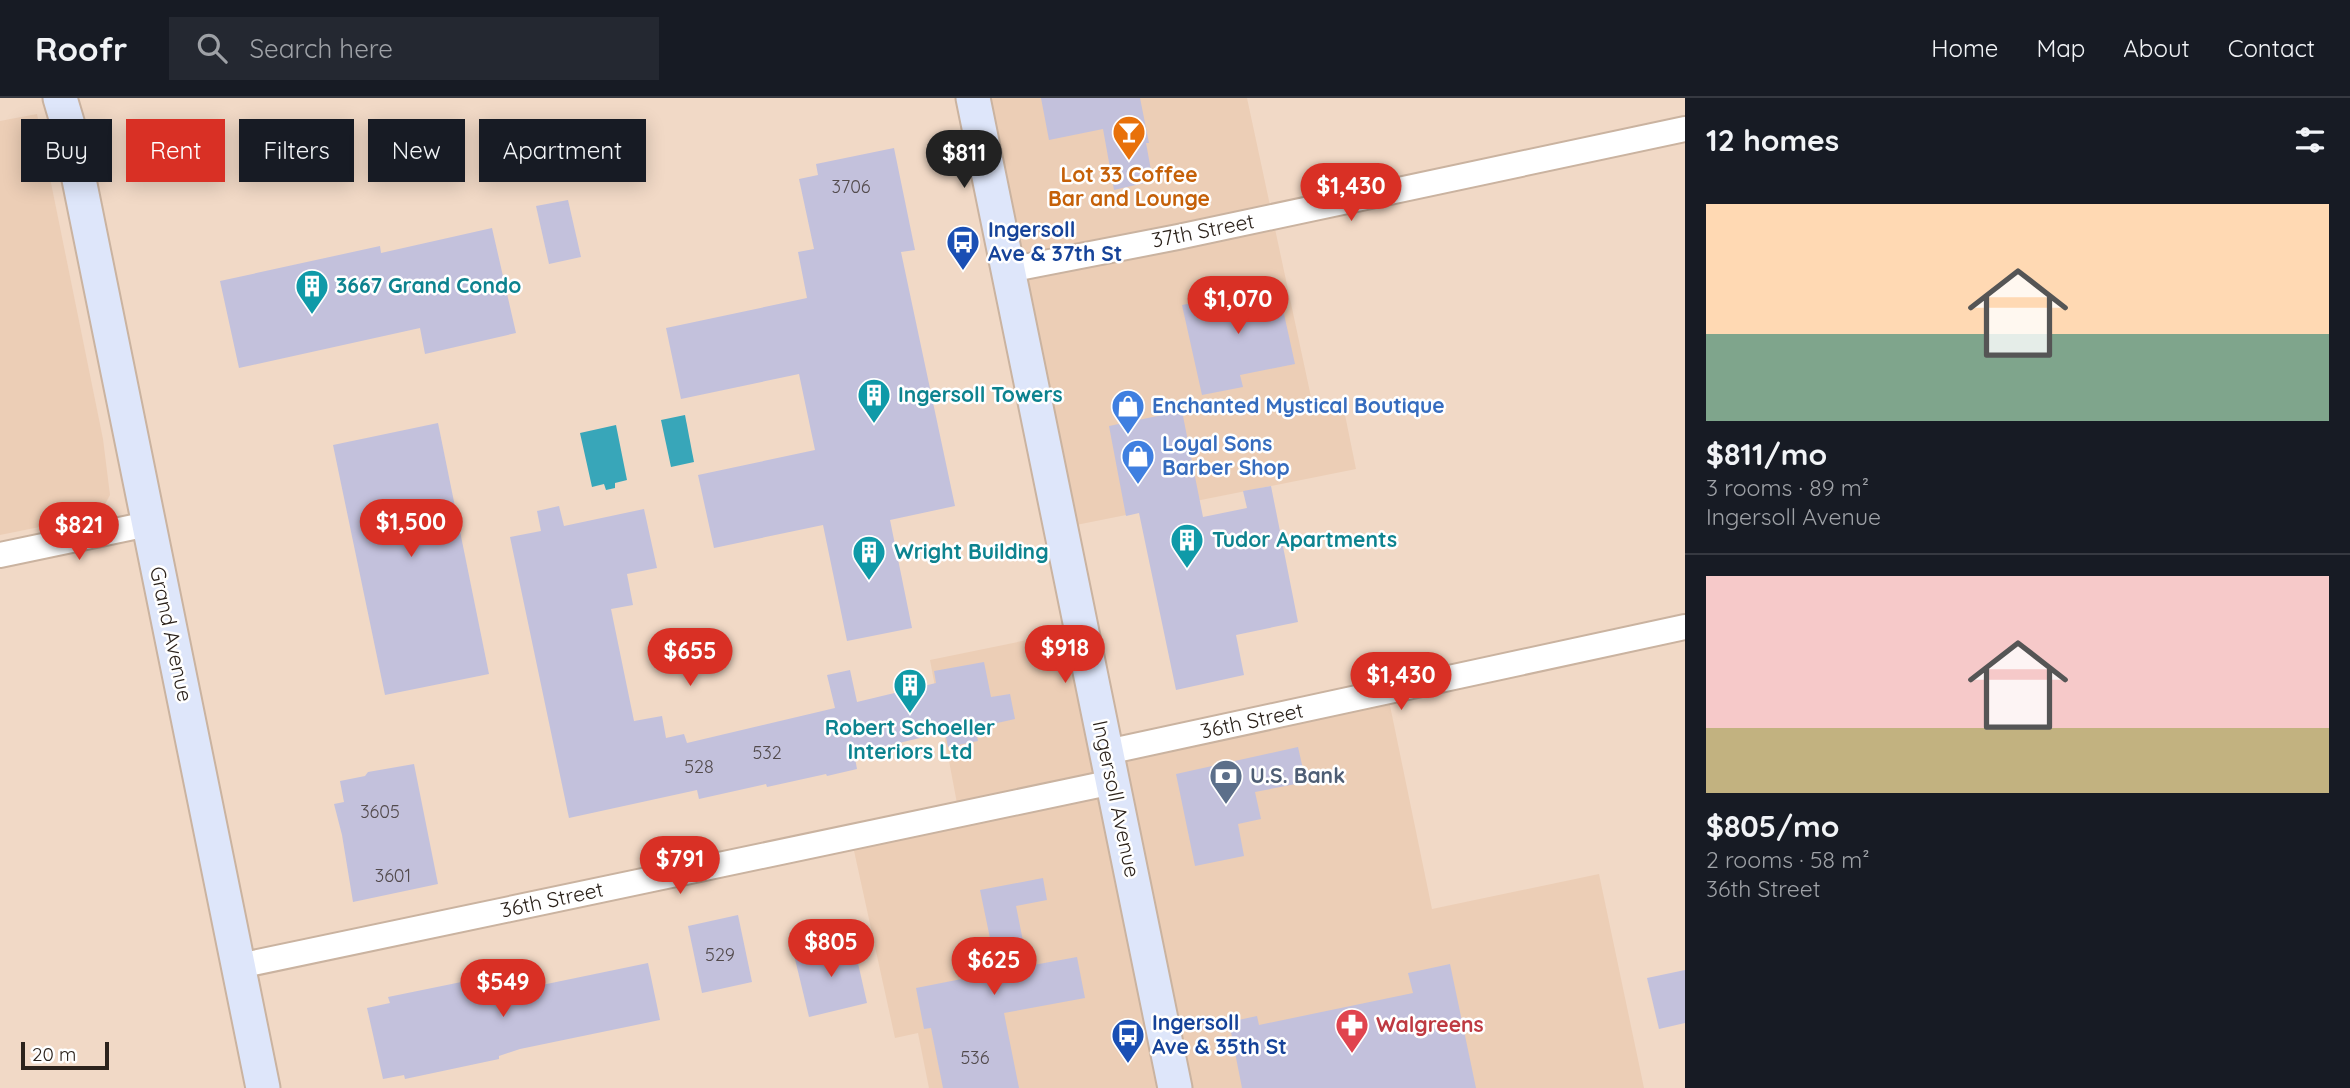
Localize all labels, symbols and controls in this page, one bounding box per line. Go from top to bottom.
search box [169,17,659,80]
text: Roofr [35,28,127,69]
icon: search [193,29,231,67]
text: Search here [249,32,393,65]
text: Home [1931,33,1998,63]
text: Map [2036,33,2085,63]
text: About [2123,33,2190,63]
text: Contact [2228,33,2315,63]
bar icon: Lot 33 Coffee Bar and Lounge [1110,113,1148,162]
chip: Buy [21,119,112,182]
chip: Rent [126,119,225,182]
chip: Filters [239,119,354,182]
chip: New [368,119,465,182]
chip: Apartment [479,119,646,182]
text: 12 homes [1706,121,1839,159]
icon: filters [2291,121,2329,159]
pin: $811 [923,130,1005,190]
text: $811 [942,138,986,167]
place label: Lot 33 Coffee Bar and Lounge [1048,161,1210,211]
pin: $1,430 [1294,164,1408,223]
text: $1,430 [1317,171,1386,200]
house number: 3706 [831,175,871,198]
street label: 37th Street [1149,207,1256,253]
place label: Ingersoll Ave & 37th St [988,216,1122,266]
bus stop icon: Ingersoll Ave & 37th St [944,223,982,272]
icon: home [1955,250,2081,376]
building icon: 3667 Grand Condo [293,267,331,316]
place label: 3667 Grand Condo [336,272,521,298]
pin: $1,070 [1181,276,1295,336]
text: $1,070 [1204,284,1272,313]
building icon: Ingersoll Towers [855,376,893,425]
place label: Ingersoll Towers [898,381,1063,407]
shop icon: Enchanted Mystical Boutique [1109,387,1147,436]
place label: Enchanted Mystical Boutique [1152,392,1445,418]
place label: Loyal Sons Barber Shop [1162,430,1290,480]
text: $811/mo [1706,435,1827,473]
shop icon: Loyal Sons Barber Shop [1119,437,1157,486]
text: 3 rooms · 89 m² [1706,473,1869,502]
pin: $1,500 [354,500,468,559]
text: Ingersoll Avenue [1706,502,1881,531]
pin: $821 [38,503,120,562]
text: $1,500 [376,507,446,536]
text: $821 [55,510,103,539]
building icon: Tudor Apartments [1168,521,1206,570]
place label: Tudor Apartments [1212,526,1397,552]
building icon: Wright Building [850,533,888,582]
place label: Wright Building [894,538,1049,564]
street label: Grand Avenue [145,564,199,704]
icon: home [1955,622,2081,748]
pin: $918 [1024,626,1106,685]
pin: $655 [649,628,731,688]
text: $918 [1041,633,1089,662]
text: $655 [664,636,716,665]
pin: $1,430 [1344,652,1458,712]
text: $1,430 [1367,660,1436,689]
building icon: Robert Schoeller Interiors Ltd [891,666,929,715]
street label: 36th Street [1198,696,1306,744]
place label: Robert Schoeller Interiors Ltd [825,714,995,764]
street label: Ingersoll Avenue [1088,718,1146,880]
house number: 532 [752,741,782,764]
house number: 528 [684,755,714,778]
bank icon: U.S. Bank [1207,757,1245,806]
place label: U.S. Bank [1250,762,1345,788]
house number: 3605 [360,800,400,823]
text: $805/mo [1706,807,1839,845]
pin: $791 [639,836,721,896]
text: $791 [656,844,704,873]
text: 2 rooms · 58 m² [1706,845,1869,874]
house number: 3601 [375,864,411,887]
text: 36th Street [1706,874,1820,903]
street label: 36th Street [498,875,606,923]
pin: $805 [790,920,872,979]
text: $805 [804,927,858,956]
pin: $625 [953,937,1035,997]
house number: 529 [705,943,735,966]
text: $625 [968,945,1020,974]
pin: $549 [462,960,544,1019]
text: $549 [476,967,530,996]
pharmacy icon: Walgreens [1333,1006,1371,1055]
place label: Ingersoll Ave & 35th St [1152,1009,1287,1059]
place label: Walgreens [1376,1011,1484,1037]
bus stop icon: Ingersoll Ave & 35th St [1109,1016,1147,1065]
scale bar [21,1039,108,1071]
text: 20 m [32,1042,76,1066]
house number: 536 [961,1046,990,1069]

